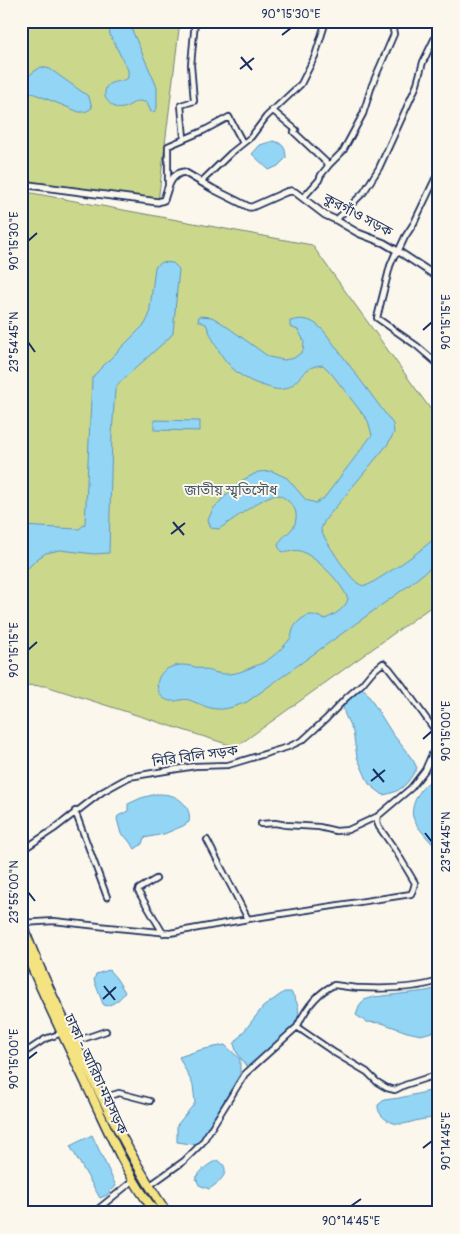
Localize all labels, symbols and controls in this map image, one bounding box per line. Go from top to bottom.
text: 90°15'30"E [261,7,321,22]
street label: কুরগাঁও সড়ক [320,188,397,241]
text: 90°15'30"E [7,211,22,271]
text: 90°15'15"E [439,294,454,350]
text: 23°54'45"N [7,312,22,372]
park label: জাতীয় স্মৃতিসৌধ [184,482,278,499]
text: 90°15'15"E [7,622,22,678]
text: 90°15'00"E [439,701,454,761]
street label: নিরি বিলি সড়ক [150,741,240,771]
text: 23°54'45"N [439,812,454,872]
text: 23°55'00"N [7,860,22,924]
street label: ঢাকা - আরিচা মহাসড়ক [60,1010,132,1137]
text: 90°15'00"E [7,1029,22,1089]
text: 90°14'45"E [439,1112,454,1170]
text: 90°14'45"E [322,1214,380,1229]

